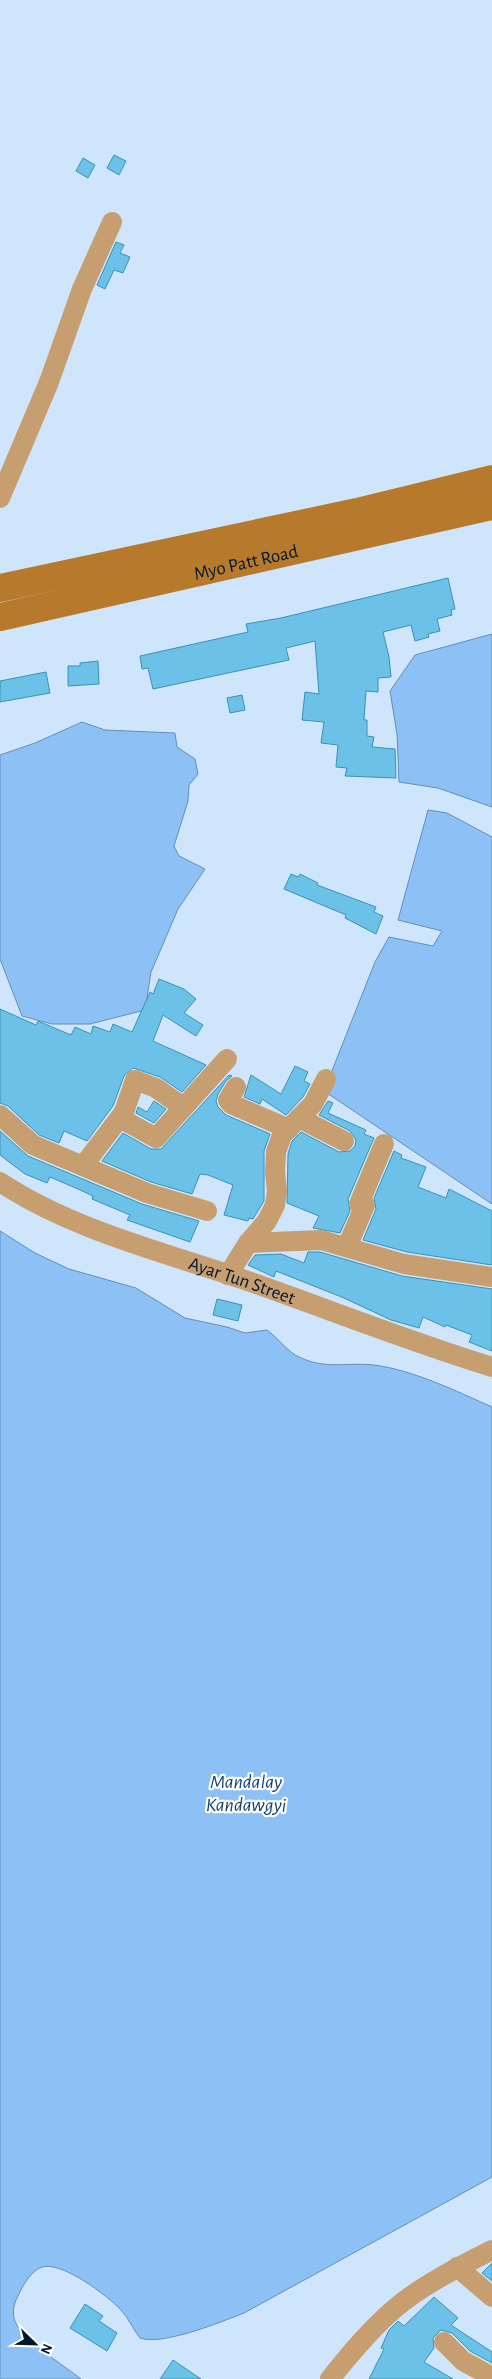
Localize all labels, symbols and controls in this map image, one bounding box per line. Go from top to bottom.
street label: Myo Patt Road [192,542,300,584]
street label: Ayar Tun Street [186,1254,298,1308]
water label: Mandalay Kandawgyi [206,1772,286,1815]
north arrow [10,2319,60,2369]
text: N [38,2341,54,2356]

